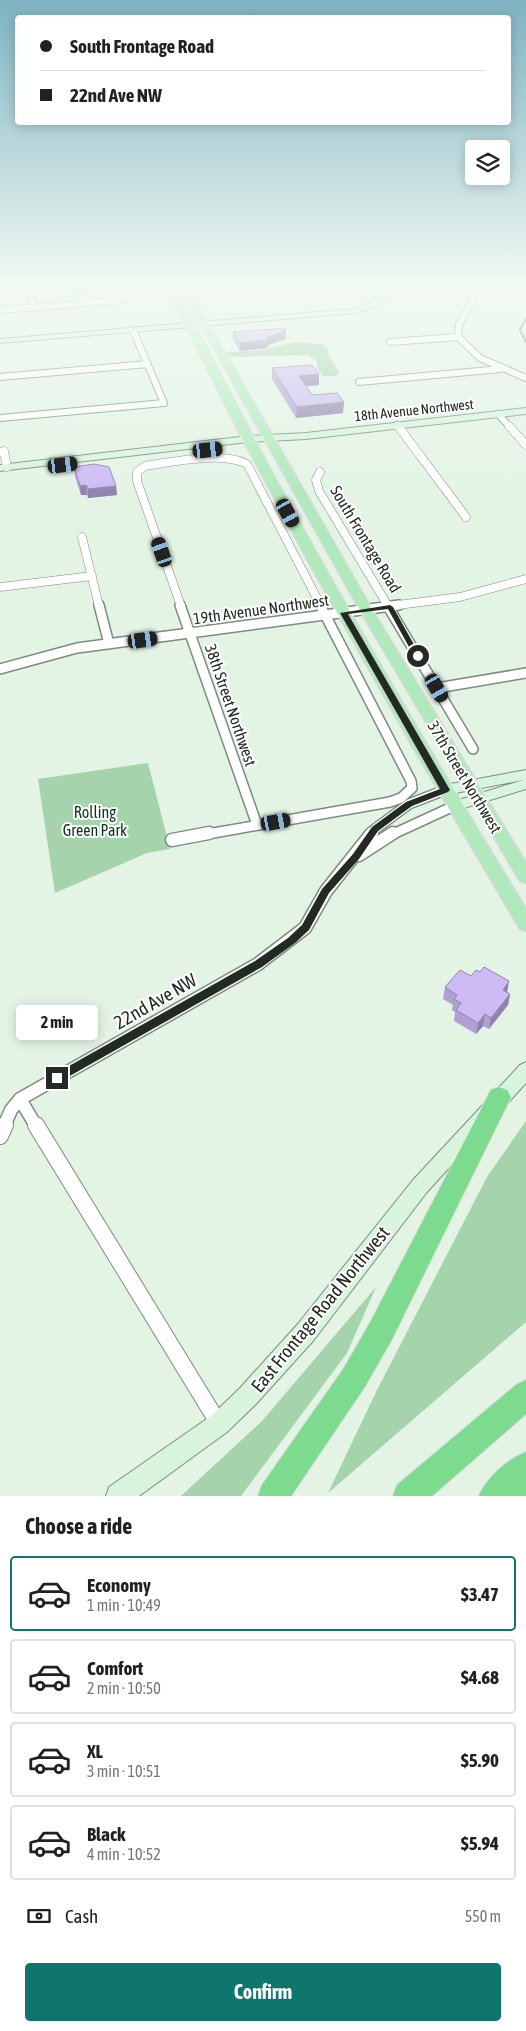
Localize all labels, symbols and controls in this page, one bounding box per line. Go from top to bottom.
text: South Frontage Road [70,35,214,57]
text: 22nd Ave NW [70,84,162,106]
map controls [465,140,510,185]
button: layers [465,140,510,185]
street label: 18th Avenue Northwest [354,396,474,424]
car [192,441,223,459]
car [47,456,78,474]
street label: South Frontage Road [326,482,405,596]
car [274,496,301,530]
car [150,535,173,569]
street label: 19th Avenue Northwest [192,591,330,627]
car [127,630,158,650]
street label: 38th Street Northwest [202,642,260,769]
route start [407,645,429,667]
car [423,671,450,705]
street label: 37th Street Northwest [424,718,506,837]
park label: Rolling Green Park [63,803,127,839]
car [259,812,292,832]
street label: 22nd Ave NW [110,968,200,1033]
callout: 2 min [16,1006,98,1040]
text: 2 min [41,1013,73,1031]
route end [46,1067,68,1089]
street label: East Frontage Road Northwest [246,1222,394,1396]
text: Choose a ride [25,1513,132,1539]
icon: car [27,1571,72,1616]
text: Economy [87,1574,151,1596]
text: $3.47 [461,1583,499,1605]
text: 1 min · 10:49 [87,1596,161,1614]
icon: car [27,1654,72,1699]
text: Comfort [87,1657,143,1679]
text: $4.68 [461,1666,499,1688]
text: 2 min · 10:50 [87,1679,161,1697]
icon: car [27,1737,72,1782]
text: XL [87,1740,103,1762]
text: $5.90 [461,1749,499,1771]
text: 3 min · 10:51 [87,1762,161,1780]
icon: car [27,1820,72,1865]
text: Black [87,1823,125,1845]
text: $5.94 [461,1832,499,1854]
text: 4 min · 10:52 [87,1845,161,1863]
icon: cash [25,1902,53,1930]
text: Cash [65,1905,98,1927]
text: 550 m [465,1907,501,1925]
button: Confirm [25,1963,501,2021]

